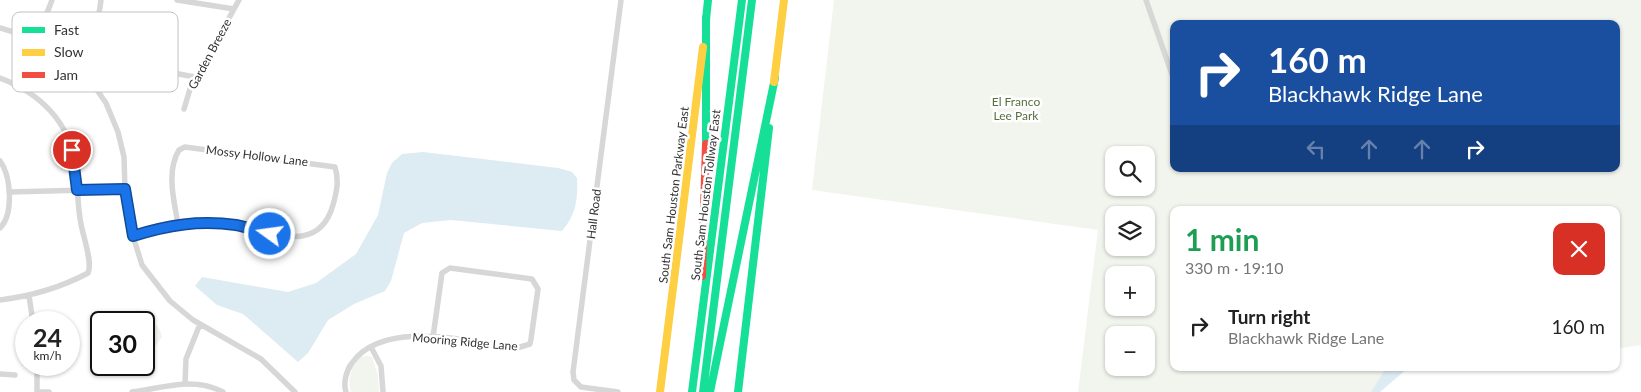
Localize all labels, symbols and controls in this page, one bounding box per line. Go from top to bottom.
legend [12,12,178,92]
street label: Garden Breeze [185,16,234,92]
text: Fast [54,21,79,38]
text: 160 m [1268,38,1367,80]
icon: right [1185,40,1250,105]
text: Slow [54,43,84,60]
text: Jam [54,66,78,83]
text: Blackhawk Ridge Lane [1268,80,1483,107]
park label: El Franco Lee Park [992,94,1040,123]
street label: South Sam Houston Parkway East [655,105,692,284]
street label: South Sam Houston Tollway East [688,108,724,281]
pin [51,129,93,171]
icon: left [1302,135,1330,163]
icon: ahead [1355,135,1383,163]
icon: ahead [1408,135,1436,163]
icon: right [1461,135,1489,163]
icon: arrive [58,136,86,164]
street label: Mossy Hollow Lane [205,142,309,169]
map controls [1105,146,1155,376]
button: search [1105,146,1155,196]
street label: Hall Road [583,188,604,240]
button: layers [1105,206,1155,256]
position arrow [243,207,295,259]
text: 1 min [1185,221,1259,257]
button: close [1553,223,1605,275]
text: 330 m · 19:10 [1185,258,1284,277]
button: + [1105,266,1155,316]
text: Turn right [1228,305,1310,328]
speed limit sign: 30 [90,311,155,376]
icon: right [1185,312,1213,340]
text: 160 m [1551,315,1605,338]
text: 24 [33,322,62,352]
button: − [1105,326,1155,376]
text: Blackhawk Ridge Lane [1228,328,1384,347]
street label: Mooring Ridge Lane [412,329,518,354]
text: km/h [33,348,62,363]

